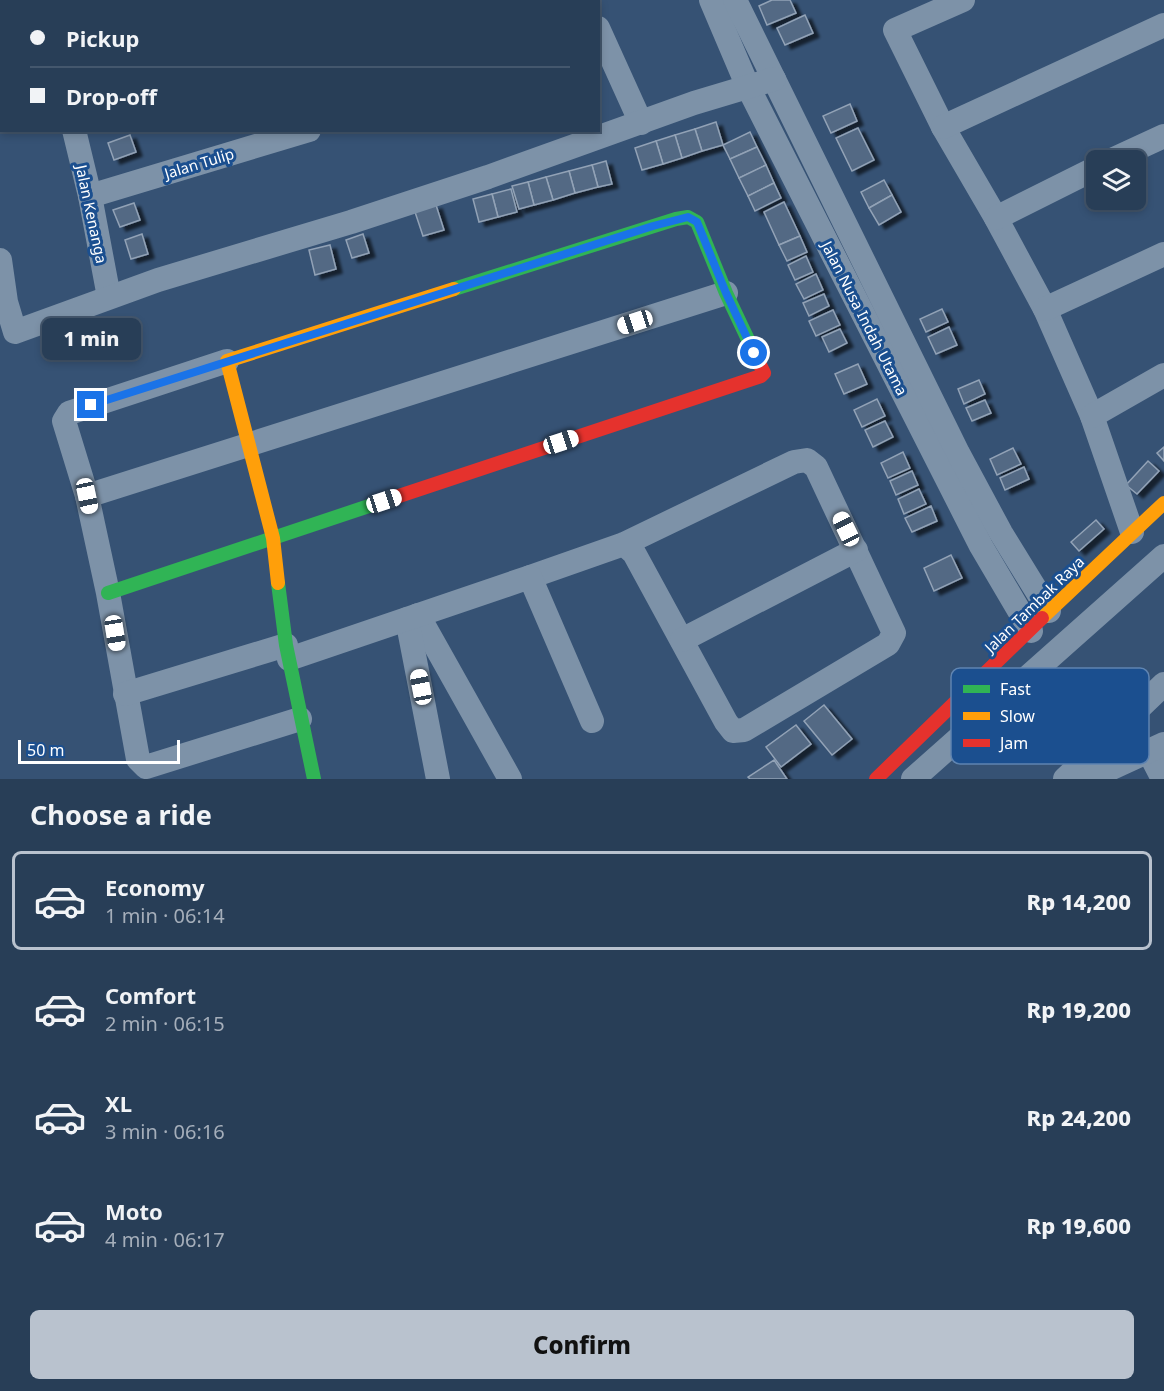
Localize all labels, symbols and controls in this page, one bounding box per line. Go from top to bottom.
text: Pickup [66,23,139,53]
text: Drop-off [66,81,157,111]
street label: Jalan Tulip [160,143,236,184]
map controls [1086,150,1146,210]
button: layers [1086,150,1146,210]
street label: Jalan Kenanga [71,161,112,265]
street label: Jalan Nusa Indah Utama [816,236,913,399]
car [615,308,655,336]
callout: 1 min [42,318,140,360]
text: 1 min [64,325,119,352]
route start [740,339,767,366]
route end [77,391,104,418]
car [541,428,581,456]
car [74,477,100,515]
car [364,487,404,515]
car [830,509,862,549]
street label: Jalan Tambak Raya [979,551,1088,658]
car [103,614,127,652]
car [409,668,433,706]
legend [951,668,1149,764]
text: Fast [1000,678,1031,700]
text: Slow [1000,705,1035,727]
text: Jam [998,732,1028,754]
scale bar [18,737,180,764]
text: 50 m [27,739,64,761]
text: Choose a ride [30,796,212,833]
text: Economy [105,872,204,902]
icon: car [33,874,87,928]
text: Rp 14,200 [1027,886,1131,916]
text: 1 min · 06:14 [105,902,225,929]
text: Comfort [105,980,196,1010]
icon: car [33,982,87,1036]
text: Rp 19,200 [1027,994,1131,1024]
text: 2 min · 06:15 [105,1010,225,1037]
text: XL [105,1088,132,1118]
icon: car [33,1090,87,1144]
text: Rp 24,200 [1027,1102,1131,1132]
text: 3 min · 06:16 [105,1118,225,1145]
text: Moto [105,1196,163,1226]
icon: car [33,1198,87,1252]
text: Rp 19,600 [1027,1210,1131,1240]
text: 4 min · 06:17 [105,1226,225,1253]
button: Confirm [30,1310,1134,1379]

